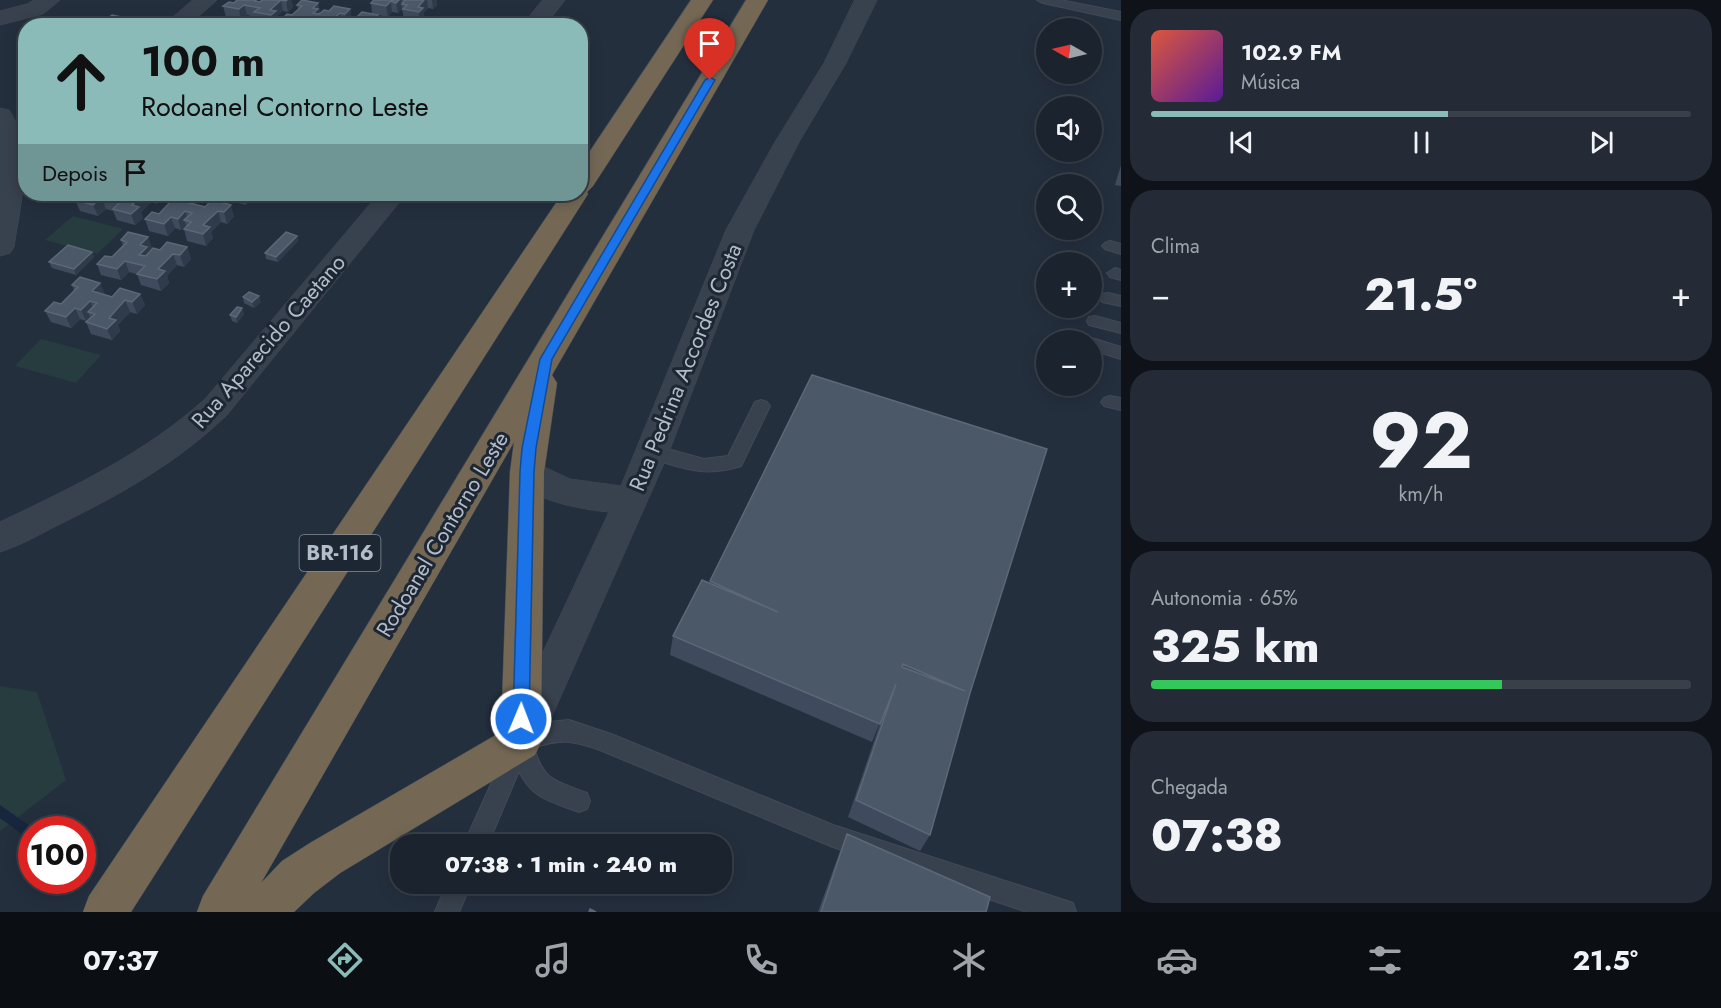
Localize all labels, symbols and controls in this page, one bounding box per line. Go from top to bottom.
pin [684,18,735,80]
north arrow [1036,18,1102,84]
map controls [1036,18,1102,396]
icon: arrive [693,27,726,60]
text: 100 m [141,31,265,92]
text: 102.9 FM [1241,36,1341,68]
icon: ahead [42,42,120,120]
text: Música [1241,68,1300,97]
text: Rodoanel Contorno Leste [141,87,429,126]
button: sound [1036,96,1102,162]
icon: previous [1225,126,1258,159]
icon: pause [1405,126,1438,159]
icon: next [1585,126,1618,159]
icon: arrive [119,156,152,189]
text: Depois [42,157,107,189]
button: search [1036,174,1102,240]
text: Clima [1151,232,1200,261]
street label: Rua Pedrina Accordes Costa [621,238,749,496]
street label: Rua Aparecido Caetano [183,247,353,435]
button: + [1036,252,1102,318]
text: 21.5° [1364,262,1477,327]
text: − [1151,271,1170,318]
text: + [1671,271,1691,318]
button: − [1036,330,1102,396]
text: 92 [1369,385,1473,497]
street label: Rodoanel Contorno Leste [368,425,516,643]
text: km/h [1398,480,1444,509]
road number: BR-116 [300,535,380,571]
text: Autonomia · 65% [1151,584,1298,613]
text: 325 km [1151,614,1319,679]
position arrow [489,687,553,751]
text: Chegada [1151,773,1228,802]
text: 07:38 [1151,803,1283,868]
speed limit sign: 100 [18,816,96,894]
text: 07:38 · 1 min · 240 m [445,848,677,880]
icon: directions [324,939,366,981]
icon: music [532,939,574,981]
icon: phone [740,939,782,981]
icon: climate [948,939,990,981]
icon: car [1156,939,1198,981]
icon: filters [1364,939,1406,981]
text: 07:37 [83,941,158,980]
text: 21.5° [1572,941,1638,980]

